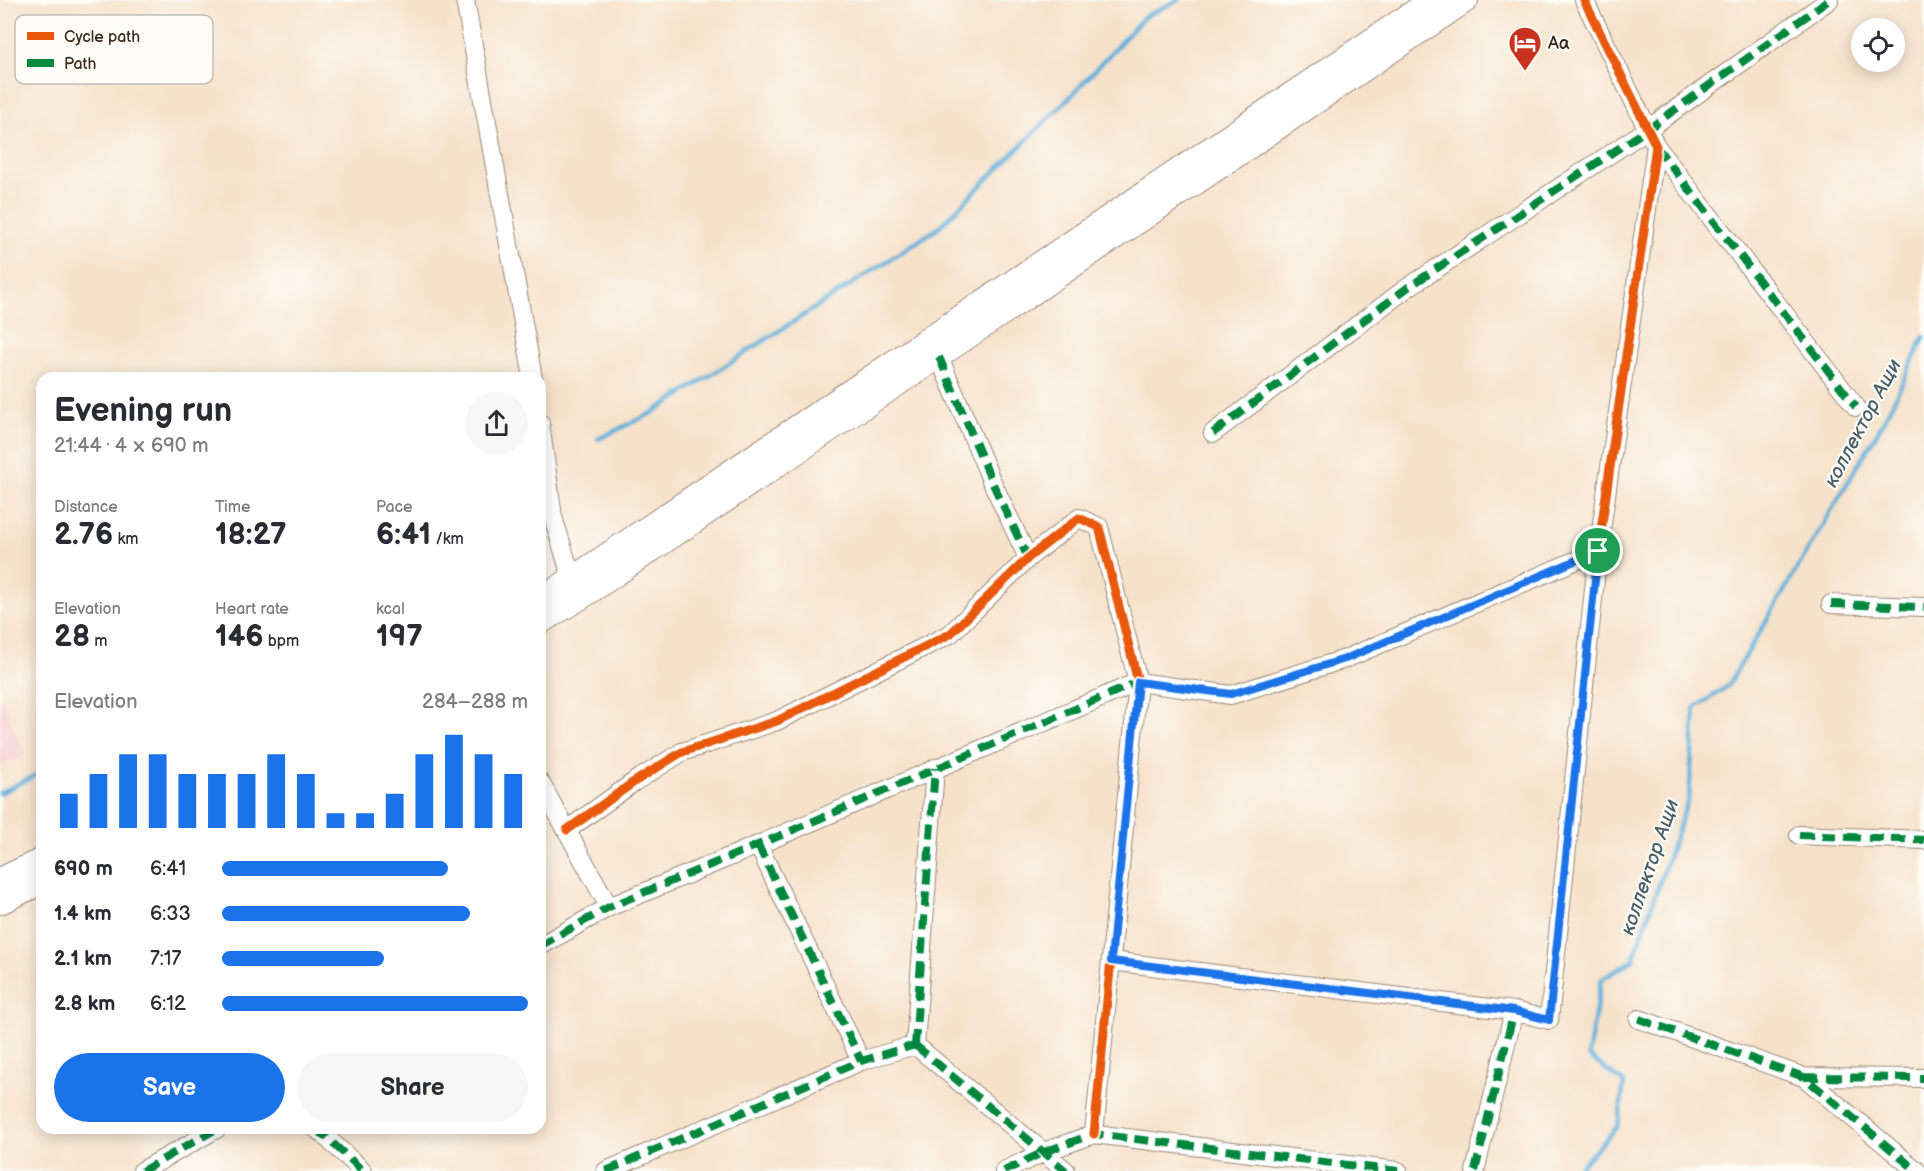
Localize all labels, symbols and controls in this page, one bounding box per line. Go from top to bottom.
legend [15,15,213,84]
map controls [1851,18,1905,72]
button: locate [1851,18,1905,72]
hotel icon: Аа [1507,25,1543,72]
text: Cycle path [64,28,140,47]
place label: Аа [1547,33,1570,54]
text: Path [64,55,96,74]
water label: коллектор Ащи [1819,355,1907,492]
text: Evening run [54,391,232,431]
button: share [465,392,528,455]
text: 21:44 · 4 × 690 m [54,434,208,458]
text: Distance [54,498,118,517]
text: Time [215,498,250,517]
text: Pace [376,498,412,517]
text: 2.76 [54,517,113,553]
text: 18:27 [215,517,287,553]
text: 6:41 [376,517,431,553]
pin [1572,525,1623,576]
text: km [113,530,138,549]
text: /km [431,530,464,549]
icon: arrive [1581,534,1614,567]
text: Elevation [54,600,121,619]
text: Heart rate [215,600,289,619]
text: kcal [376,600,405,619]
text: 28 [54,619,90,655]
text: 146 [215,619,263,655]
text: 197 [376,619,423,655]
text: m [90,632,108,651]
text: bpm [263,632,299,651]
text: Elevation [54,690,137,714]
text: 284–288 m [422,690,528,714]
water label: коллектор Ащи [1616,796,1684,938]
text: 690 m [54,857,113,881]
text: 6:41 [150,857,186,881]
text: 1.4 km [54,902,112,926]
text: 6:33 [150,902,191,926]
text: 2.1 km [54,947,112,971]
text: 7:17 [150,947,181,971]
text: 2.8 km [54,992,115,1016]
text: 6:12 [150,992,186,1016]
button: Save [54,1053,285,1122]
button: Share [297,1053,528,1122]

